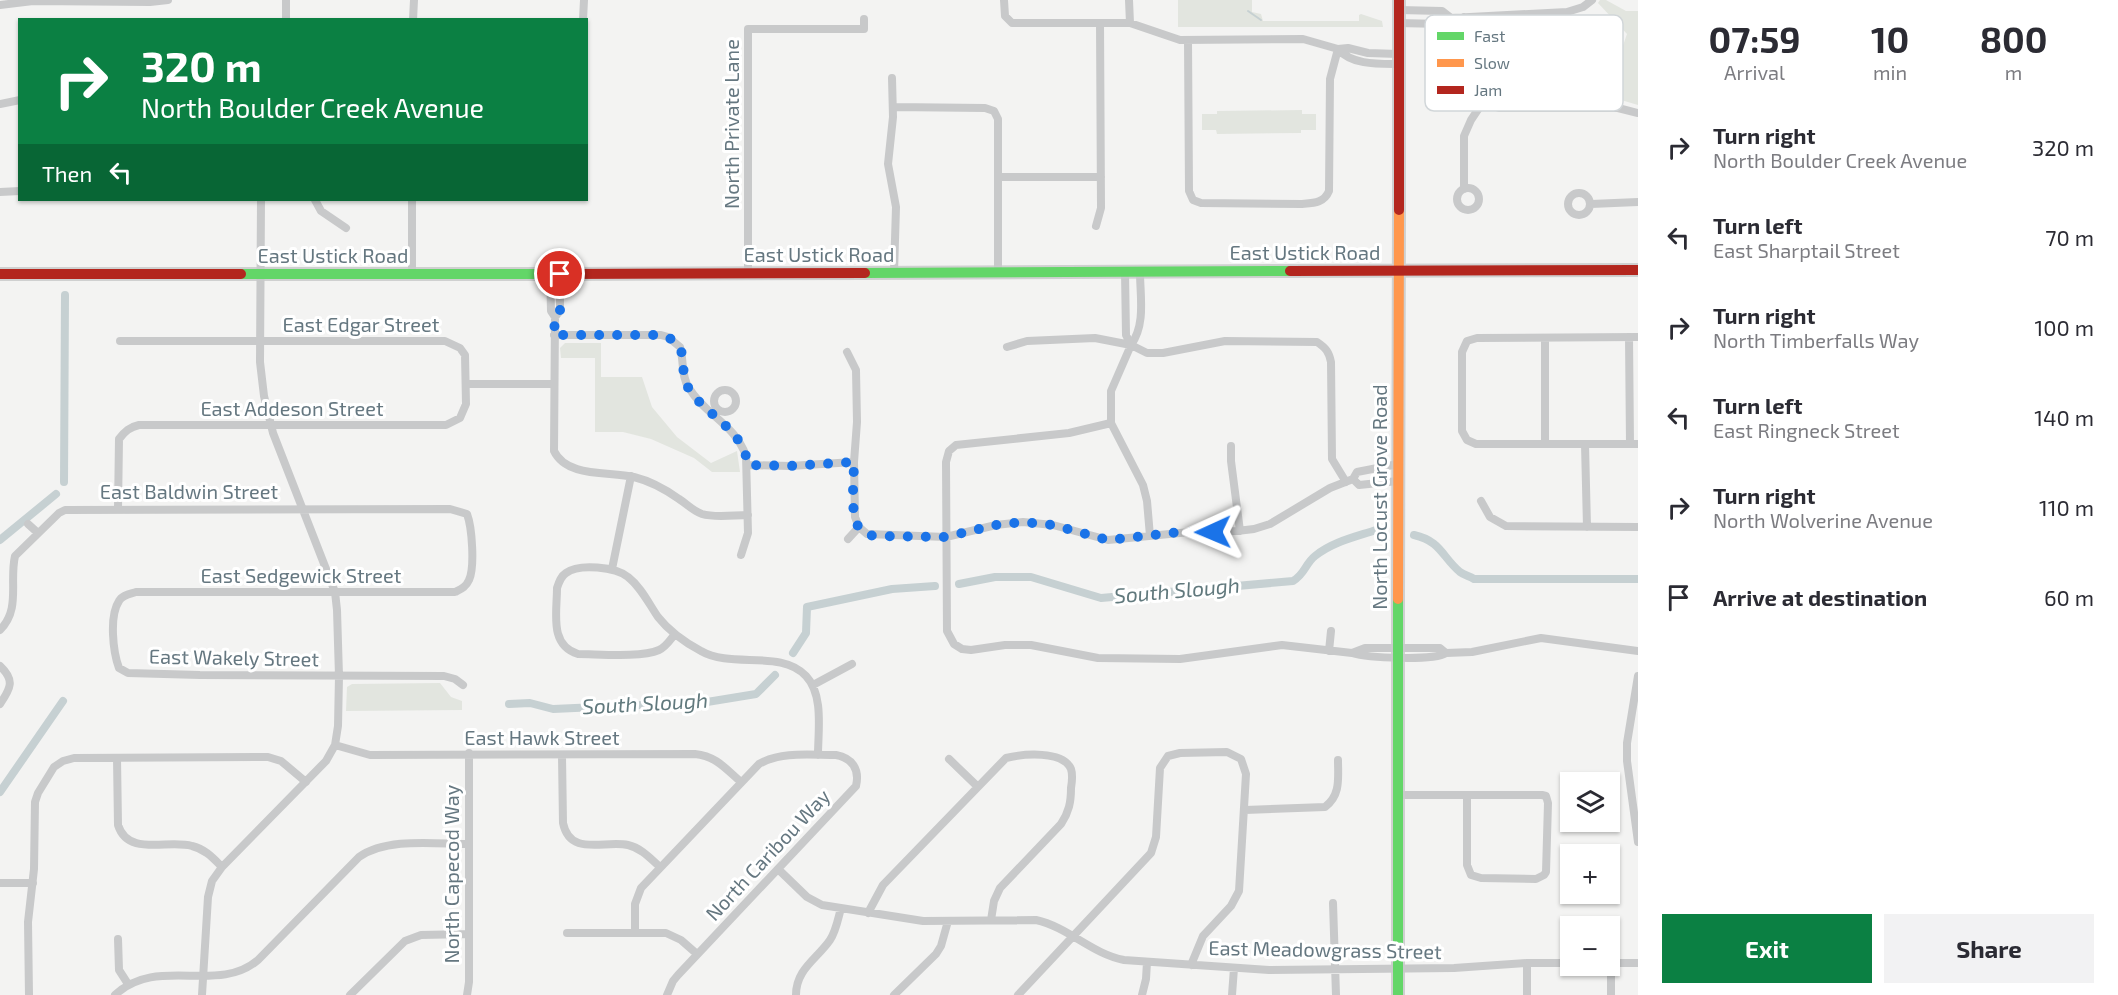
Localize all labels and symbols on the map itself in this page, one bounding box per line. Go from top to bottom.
legend [1425,15,1623,111]
text: Fast [1474,26,1505,45]
street label: North Private Lane [719,39,743,209]
text: Slow [1474,53,1510,72]
text: Jam [1474,80,1502,99]
street label: East Ustick Road [1230,240,1380,264]
street label: East Ustick Road [744,242,894,266]
street label: East Ustick Road [258,243,408,267]
pin [534,248,585,299]
street label: East Edgar Street [283,312,440,336]
street label: North Locust Grove Road [1367,384,1391,610]
street label: East Addeson Street [200,396,384,420]
street label: East Baldwin Street [100,479,279,503]
position arrow [1181,500,1245,564]
street label: East Sedgewick Street [201,563,402,587]
water label: South Slough [1113,572,1241,607]
street label: East Wakely Street [149,644,320,670]
water label: South Slough [581,687,709,718]
street label: East Hawk Street [464,725,620,749]
street label: North Caribou Way [700,783,835,925]
street label: North Capecod Way [439,784,463,963]
street label: East Meadowgrass Street [1208,935,1442,963]

